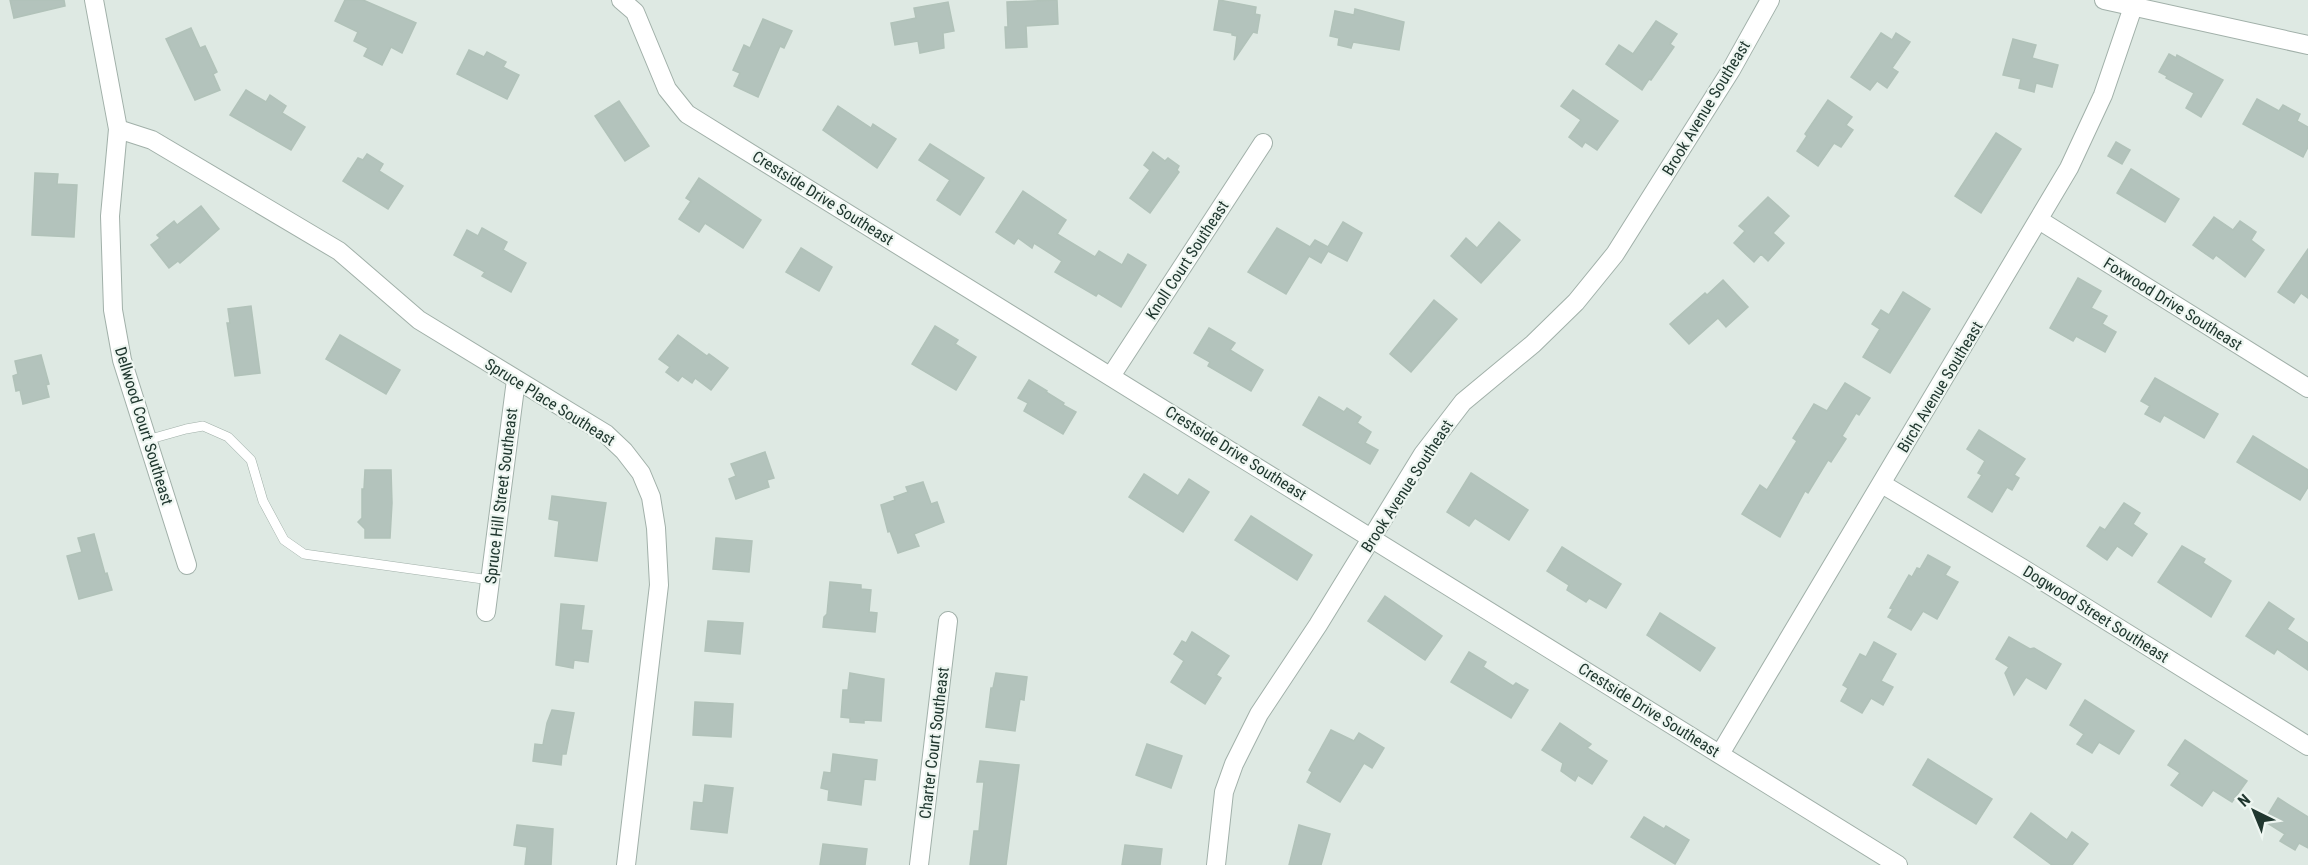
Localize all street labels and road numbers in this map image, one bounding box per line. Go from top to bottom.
street label: Brook Avenue Southeast [1658,37,1754,179]
street label: Crestside Drive Southeast [749,147,897,249]
street label: Knoll Court Southeast [1142,197,1233,323]
street label: Foxwood Drive Southeast [2100,254,2246,355]
street label: Birch Avenue Southeast [1893,318,1987,456]
street label: Dellwood Court Southeast [111,345,177,508]
street label: Spruce Place Southeast [481,354,619,450]
street label: Crestside Drive Southeast [1162,402,1310,504]
street label: Spruce Hill Street Southeast [481,407,521,585]
street label: Brook Avenue Southeast [1357,416,1457,556]
street label: Dogwood Street Southeast [2020,561,2172,667]
street label: Crestside Drive Southeast [1575,659,1723,761]
street label: Charter Court Southeast [915,666,953,820]

